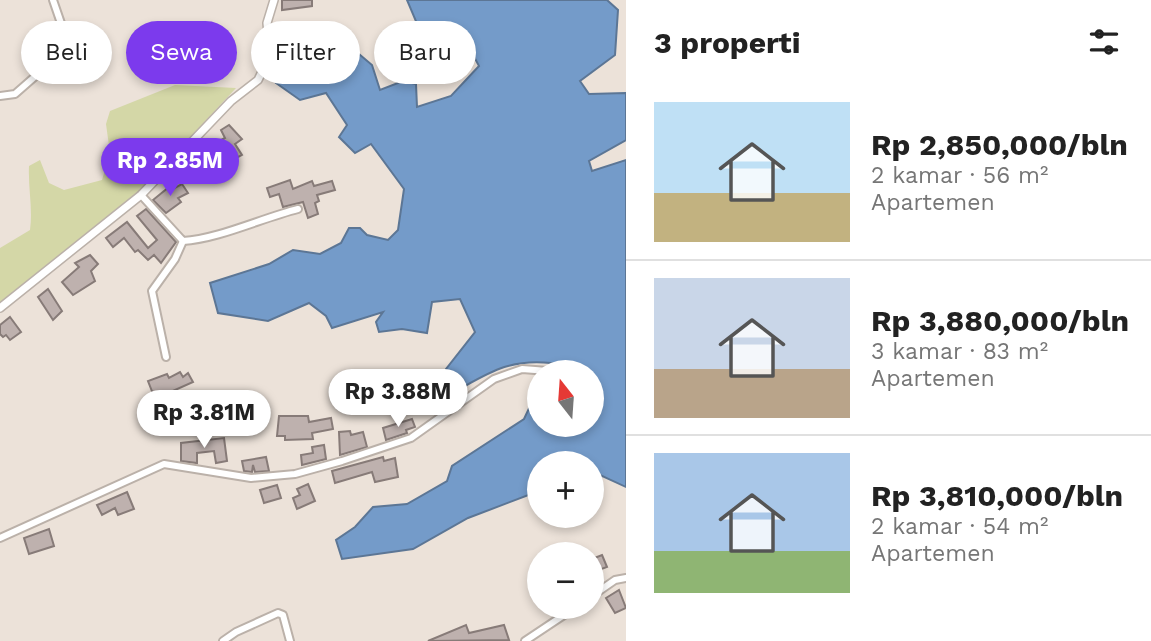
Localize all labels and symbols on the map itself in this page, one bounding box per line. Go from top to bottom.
pin: Rp 2.85M [98,138,242,198]
north arrow [527,360,604,438]
pin: Rp 3.88M [326,370,470,429]
pin: Rp 3.81M [132,391,276,450]

